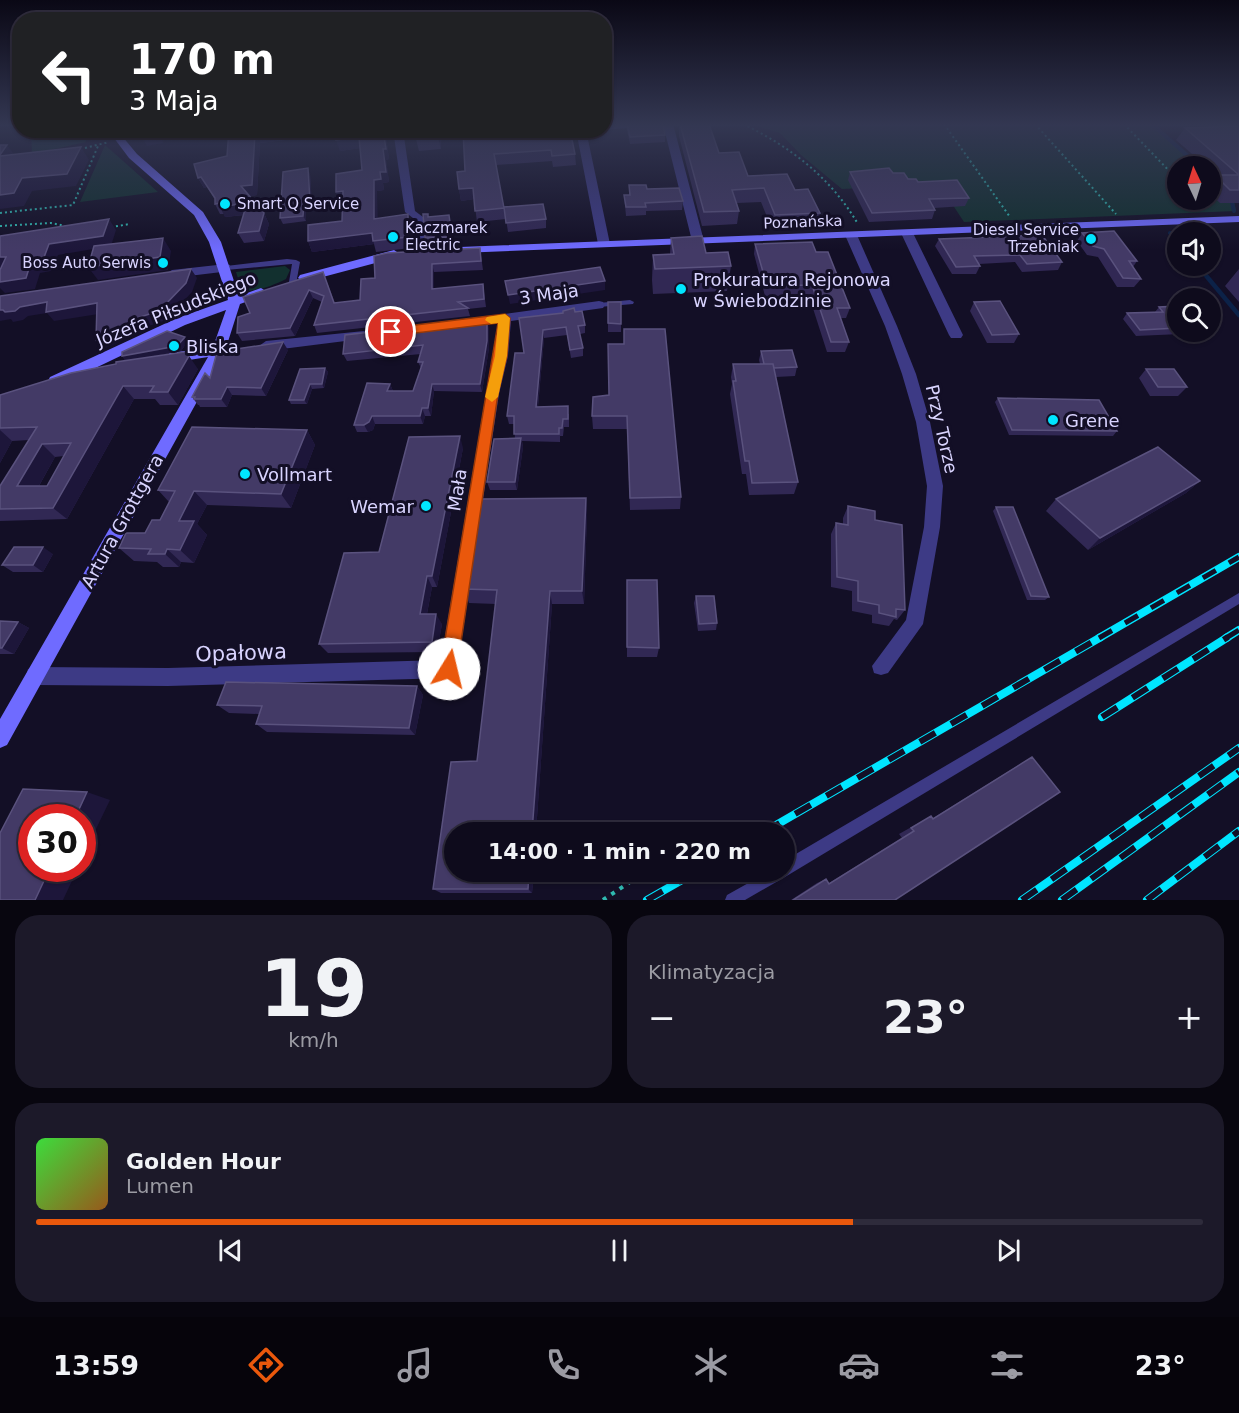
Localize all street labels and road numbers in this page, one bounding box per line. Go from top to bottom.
street label: Poznańska [763,212,843,232]
street label: Józefa Piłsudskiego [92,267,259,351]
street label: 3 Maja [518,279,580,309]
street label: Przy Torze [922,382,962,476]
street label: Artura Grottgera [77,451,167,591]
street label: Mała [443,467,471,513]
street label: Opałowa [195,639,287,667]

